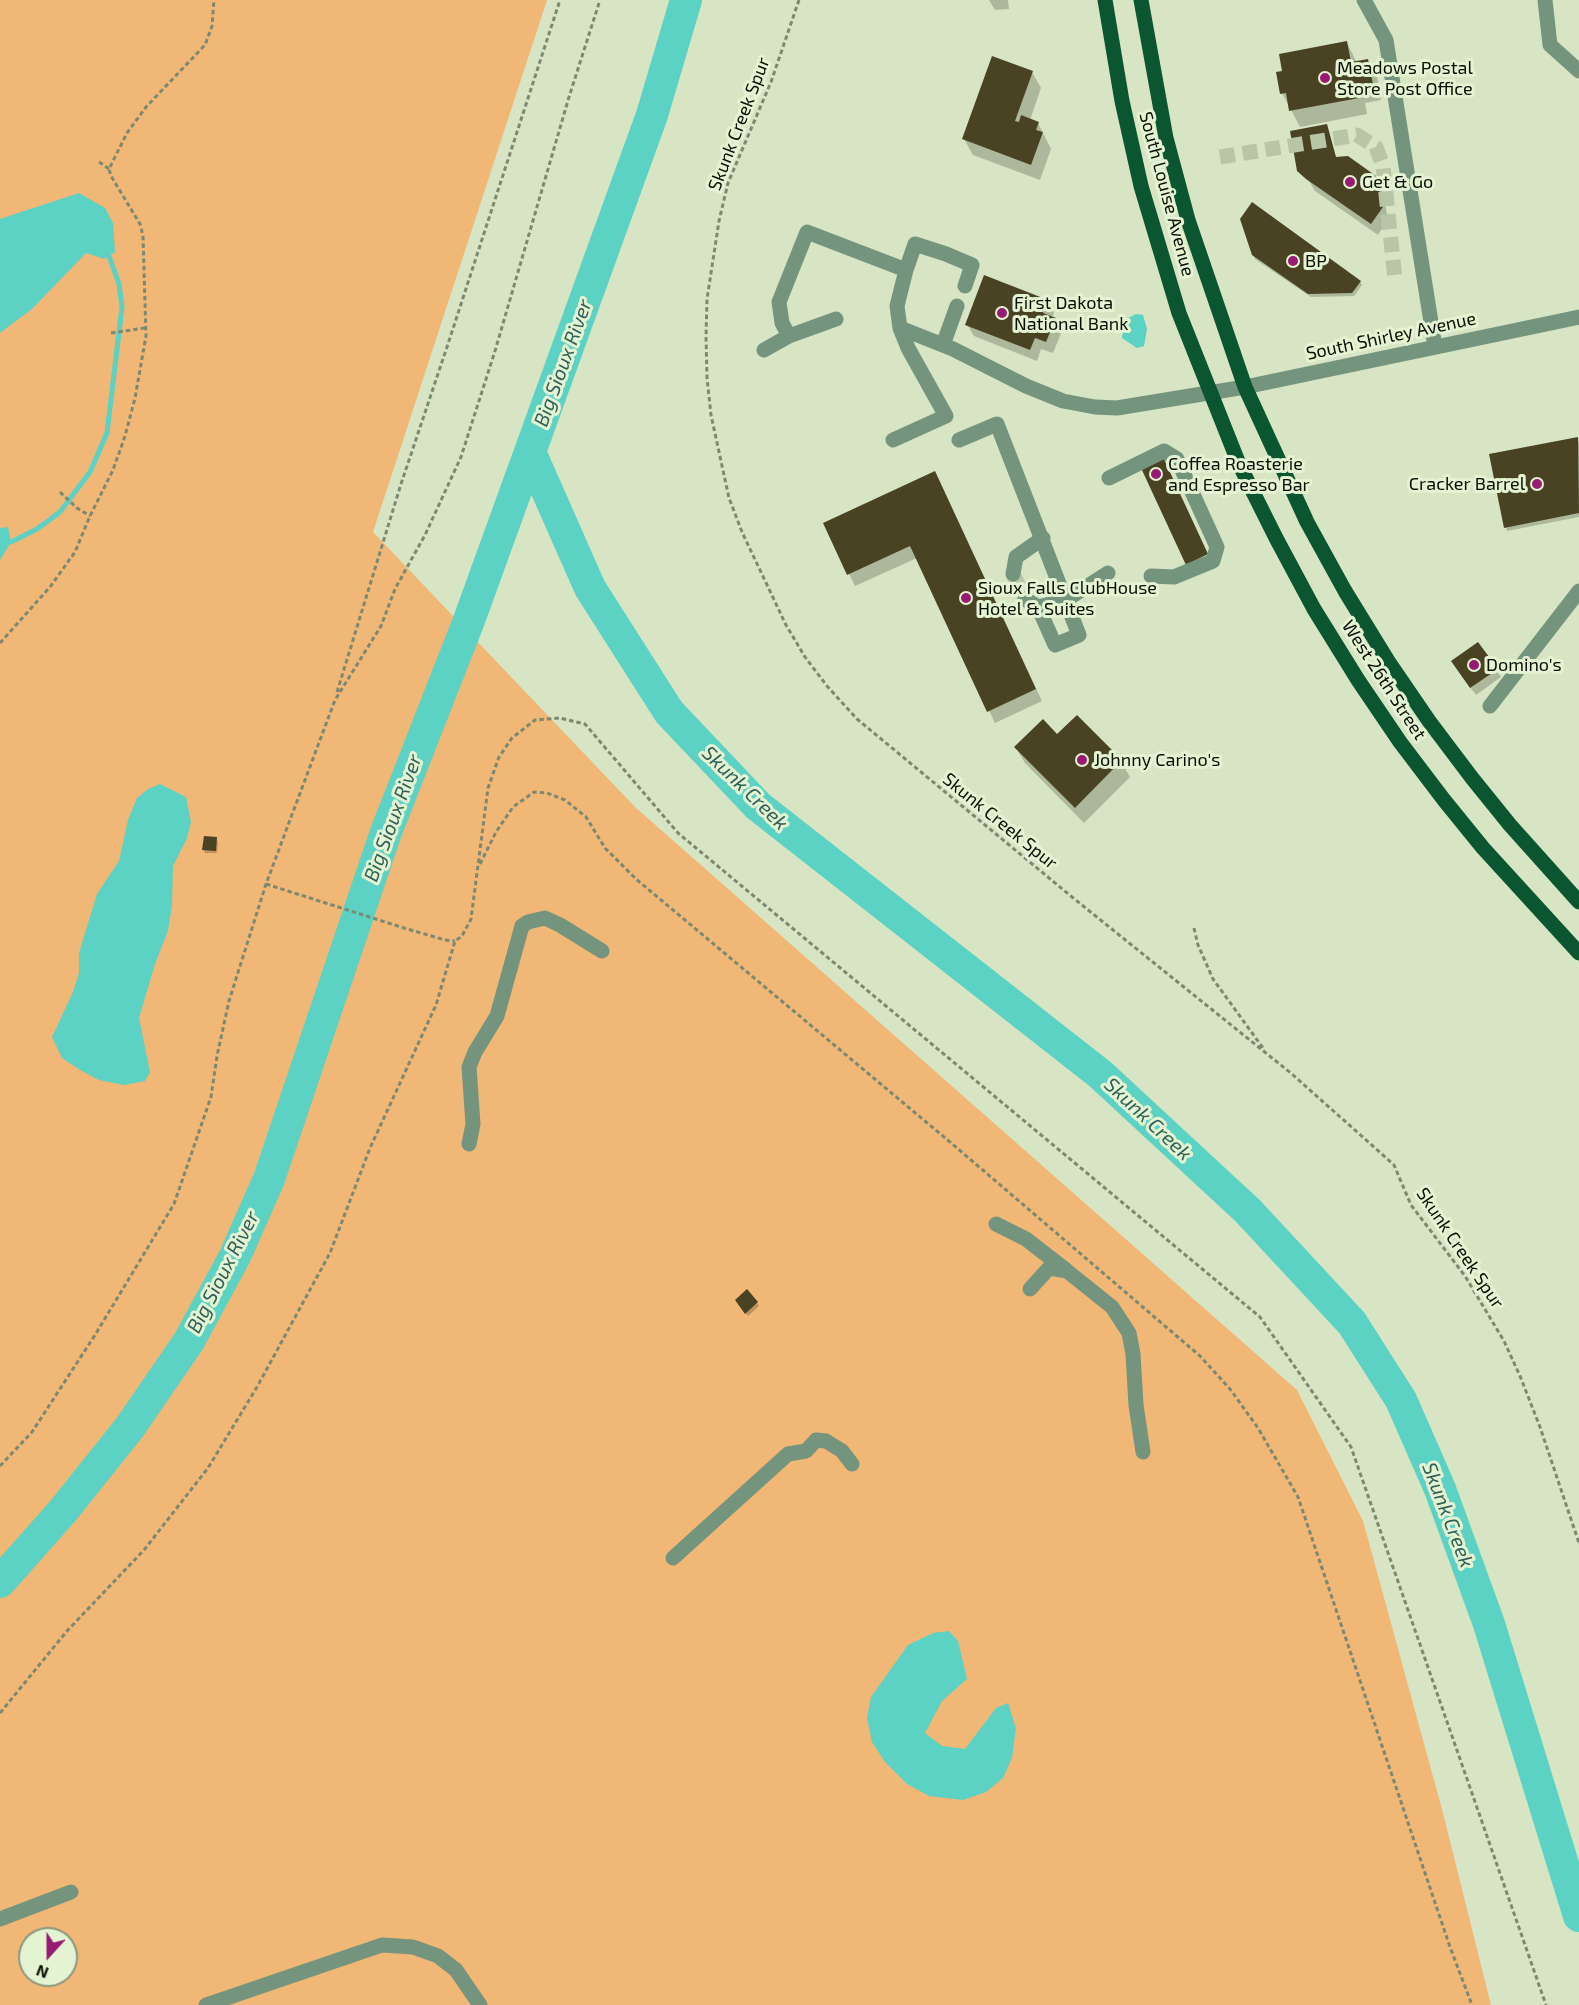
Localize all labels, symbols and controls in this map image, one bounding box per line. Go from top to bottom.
street label: Skunk Creek Spur [704,54,774,194]
place label: Meadows Postal Store Post Office [1337,57,1473,100]
marker: Meadows Postal Store Post Office [1318,71,1332,85]
street label: South Louise Avenue [1135,109,1199,279]
place label: Get & Go [1362,171,1433,193]
marker: Get & Go [1343,175,1357,189]
place label: BP [1305,250,1327,272]
marker: BP [1286,254,1300,268]
place label: First Dakota National Bank [1014,292,1128,334]
water label: Big Sioux River [529,296,597,430]
marker: First Dakota National Bank [995,306,1009,320]
street label: South Shirley Avenue [1304,307,1478,365]
place label: Coffea Roasterie and Espresso Bar [1168,453,1310,496]
marker: Coffea Roasterie and Espresso Bar [1149,467,1163,481]
place label: Cracker Barrel [1409,473,1525,495]
marker: Cracker Barrel [1530,477,1544,491]
place label: Sioux Falls ClubHouse Hotel & Suites [978,577,1157,620]
marker: Sioux Falls ClubHouse Hotel & Suites [959,591,973,605]
street label: West 26th Street [1337,616,1431,744]
place label: Domino's [1486,654,1562,676]
marker: Domino's [1467,658,1481,672]
water label: Skunk Creek [697,741,793,835]
place label: Johnny Carino's [1094,749,1220,771]
water label: Big Sioux River [359,751,427,885]
marker: Johnny Carino's [1075,753,1089,767]
street label: Skunk Creek Spur [938,768,1062,874]
water label: Skunk Creek [1099,1073,1197,1165]
street label: Skunk Creek Spur [1412,1184,1508,1312]
water label: Big Sioux River [182,1207,264,1337]
water label: Skunk Creek [1417,1459,1479,1571]
north arrow [18,1927,78,1987]
text: N [33,1961,51,1983]

